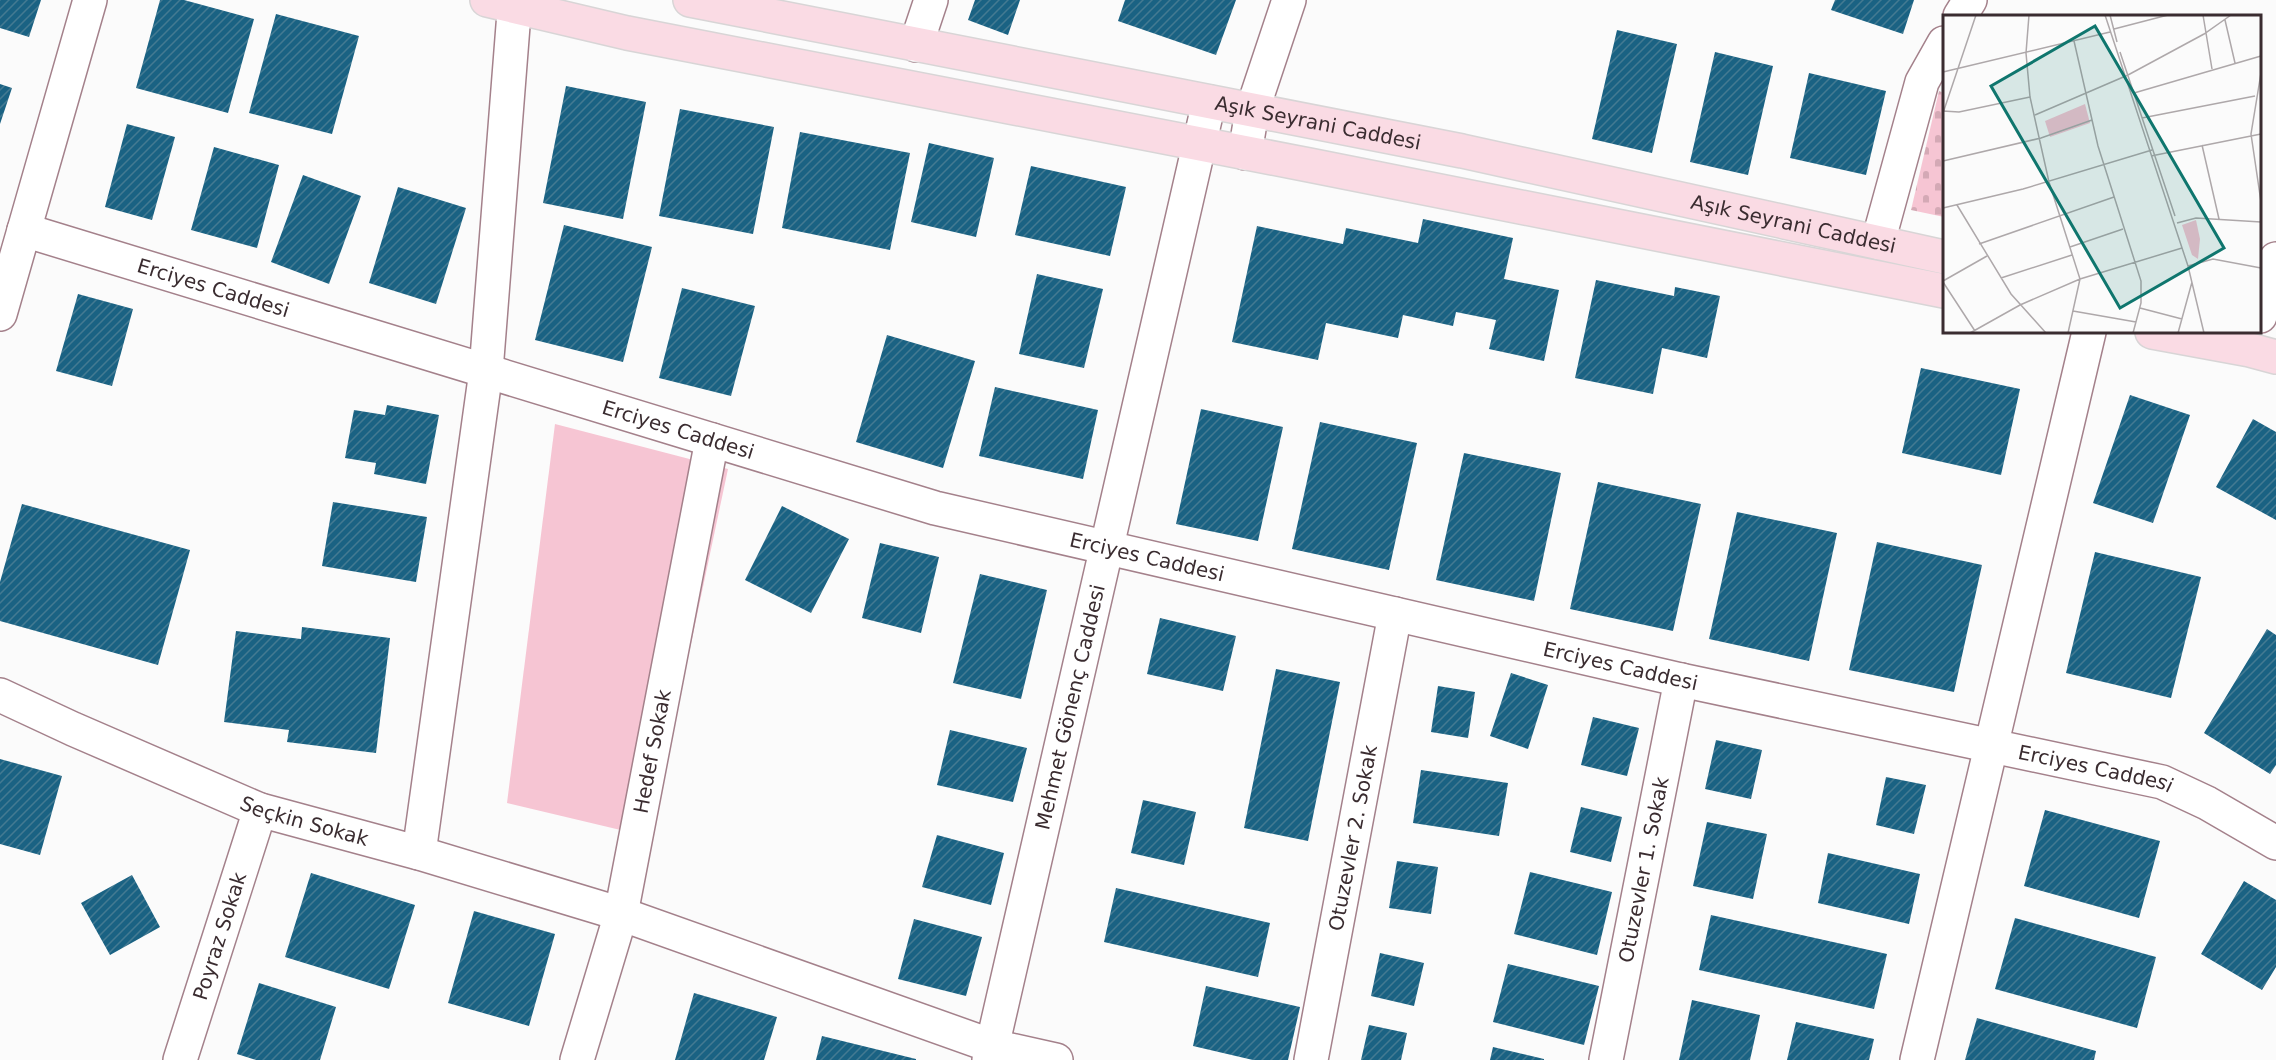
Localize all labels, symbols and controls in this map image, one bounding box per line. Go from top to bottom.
inset map [1943,15,2261,333]
street label: Aşık Seyrani Caddesi [1213,91,1423,155]
street label: Aşık Seyrani Caddesi [1689,190,1898,258]
street label: Erciyes Caddesi [134,253,292,322]
street label: Erciyes Caddesi [599,395,757,464]
street label: Erciyes Caddesi [1067,527,1227,586]
street label: Mehmet Gönenç Caddesi [1030,582,1110,832]
street label: Erciyes Caddesi [1541,637,1700,695]
street label: Hedef Sokak [629,687,676,816]
street label: Erciyes Caddesi [2016,740,2177,798]
street label: Otuzevler 2. Sokak [1324,742,1382,933]
street label: Otuzevler 1. Sokak [1614,774,1674,965]
street label: Seçkin Sokak [236,791,371,851]
street label: Poyraz Sokak [188,869,251,1003]

